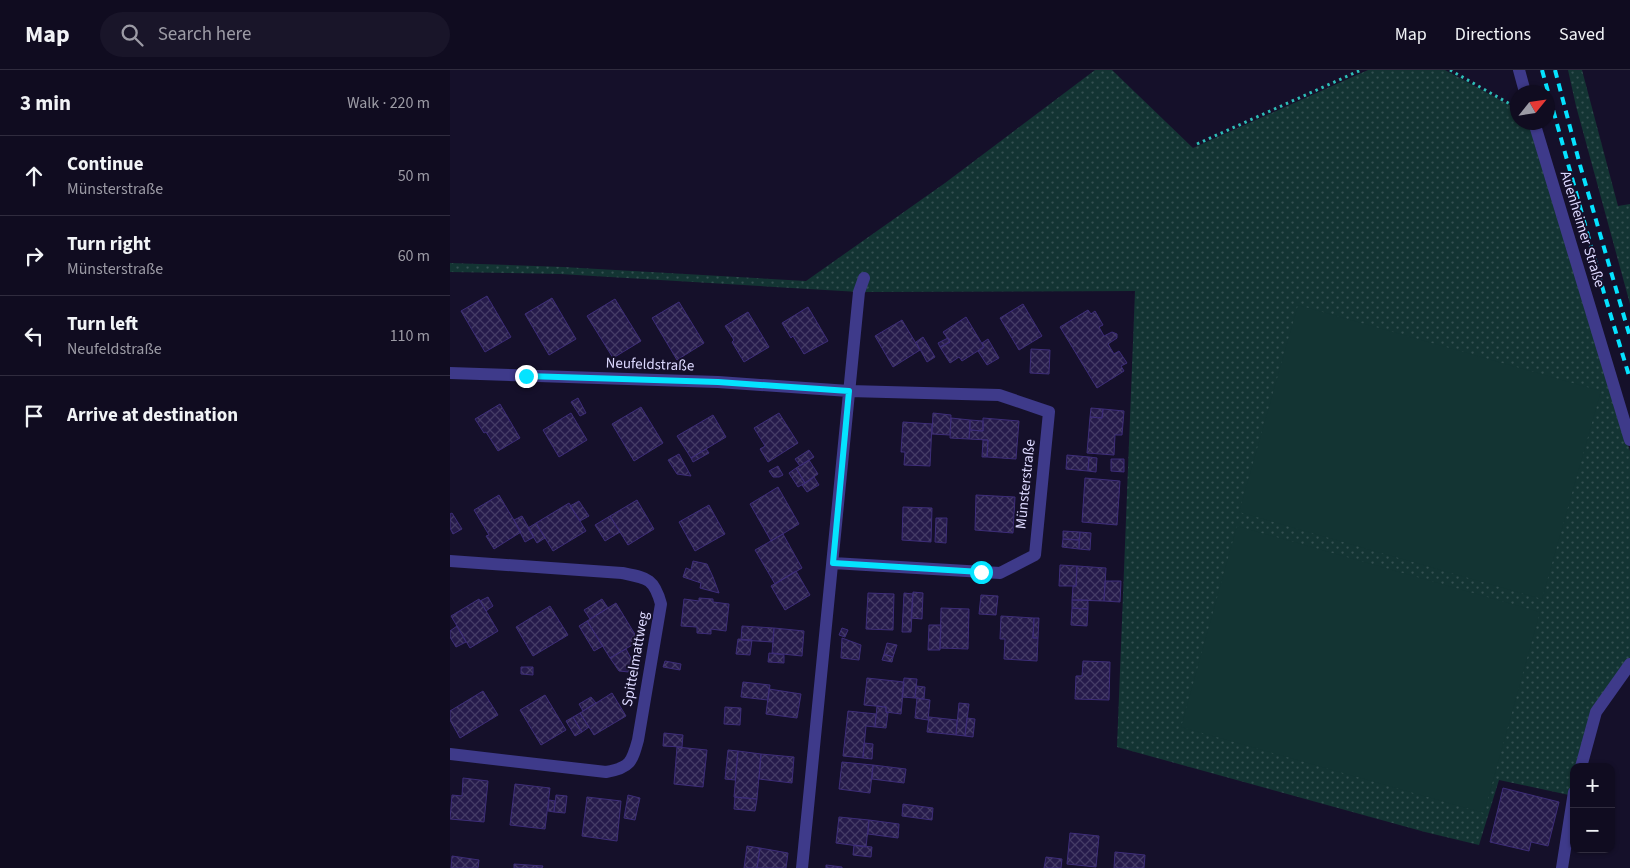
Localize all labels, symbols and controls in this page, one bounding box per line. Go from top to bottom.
search box [100,12,450,57]
text: Map [25,17,70,52]
icon: search [118,21,146,49]
text: Search here [158,21,251,48]
text: Map [1395,22,1427,47]
text: Directions [1455,22,1531,47]
text: Saved [1559,22,1605,47]
north arrow [1510,85,1555,130]
text: 3 min [20,88,71,118]
text: Walk · 220 m [347,92,430,114]
text: Continue [67,151,144,178]
icon: ahead [20,162,48,190]
text: 50 m [398,165,430,187]
street label: Auenheimer Straße [1555,168,1610,290]
text: Münsterstraße [67,178,163,200]
text: Turn right [67,231,151,258]
icon: right [20,242,48,270]
text: 60 m [398,245,430,267]
text: Münsterstraße [67,258,163,280]
text: Turn left [67,311,138,338]
icon: left [20,322,48,350]
text: 110 m [390,325,430,347]
text: Neufeldstraße [67,338,162,360]
street label: Neufeldstraße [605,352,695,377]
route end [515,365,538,388]
icon: arrive [20,402,48,430]
text: Arrive at destination [67,402,238,429]
street label: Münsterstraße [1010,438,1041,530]
route start [970,561,993,584]
street label: Spittelmattweg [617,609,654,708]
map controls [1570,763,1615,853]
button: + [1570,763,1615,808]
button: − [1570,808,1615,853]

